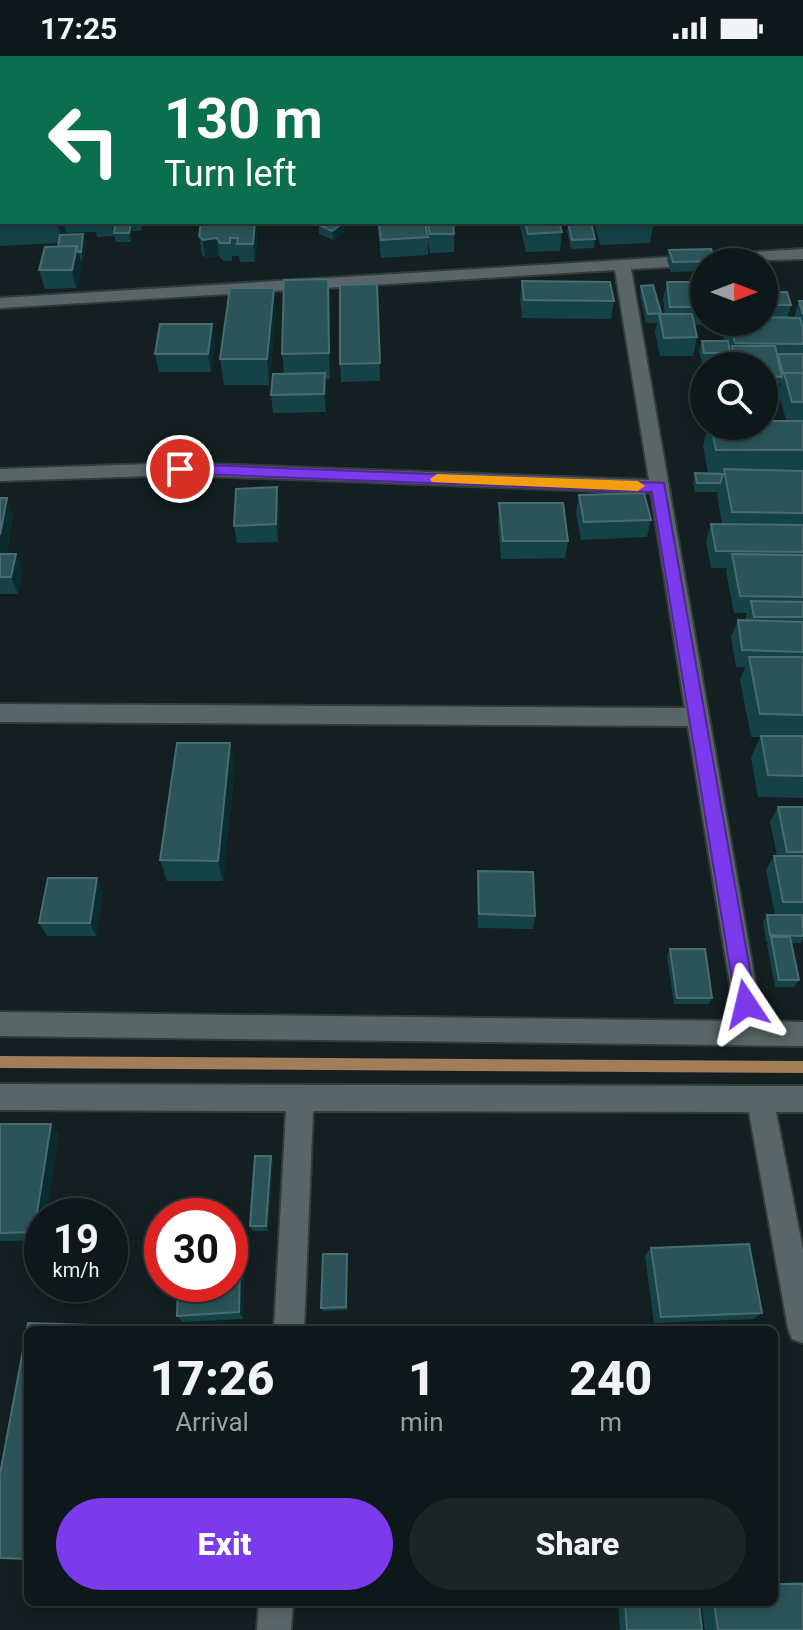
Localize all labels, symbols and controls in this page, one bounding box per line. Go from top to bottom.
text: 17:25 [40,11,117,46]
text: 130 m [164,86,323,152]
icon: left [32,88,136,192]
text: Turn left [164,153,297,195]
north arrow [690,248,778,336]
map controls [690,248,778,440]
button: search [690,352,778,440]
pin [146,435,214,503]
icon: arrive [158,447,202,491]
position arrow [704,962,788,1046]
speed limit sign: 30 [144,1198,248,1302]
text: 19 [53,1216,99,1263]
text: km/h [53,1258,99,1282]
text: 17:26 [150,1350,274,1407]
text: 1 [408,1350,436,1407]
text: 240 [569,1350,652,1407]
text: Arrival [175,1407,249,1437]
text: min [400,1407,444,1437]
text: m [599,1407,622,1437]
button: Exit [56,1498,393,1590]
button: Share [409,1498,746,1590]

